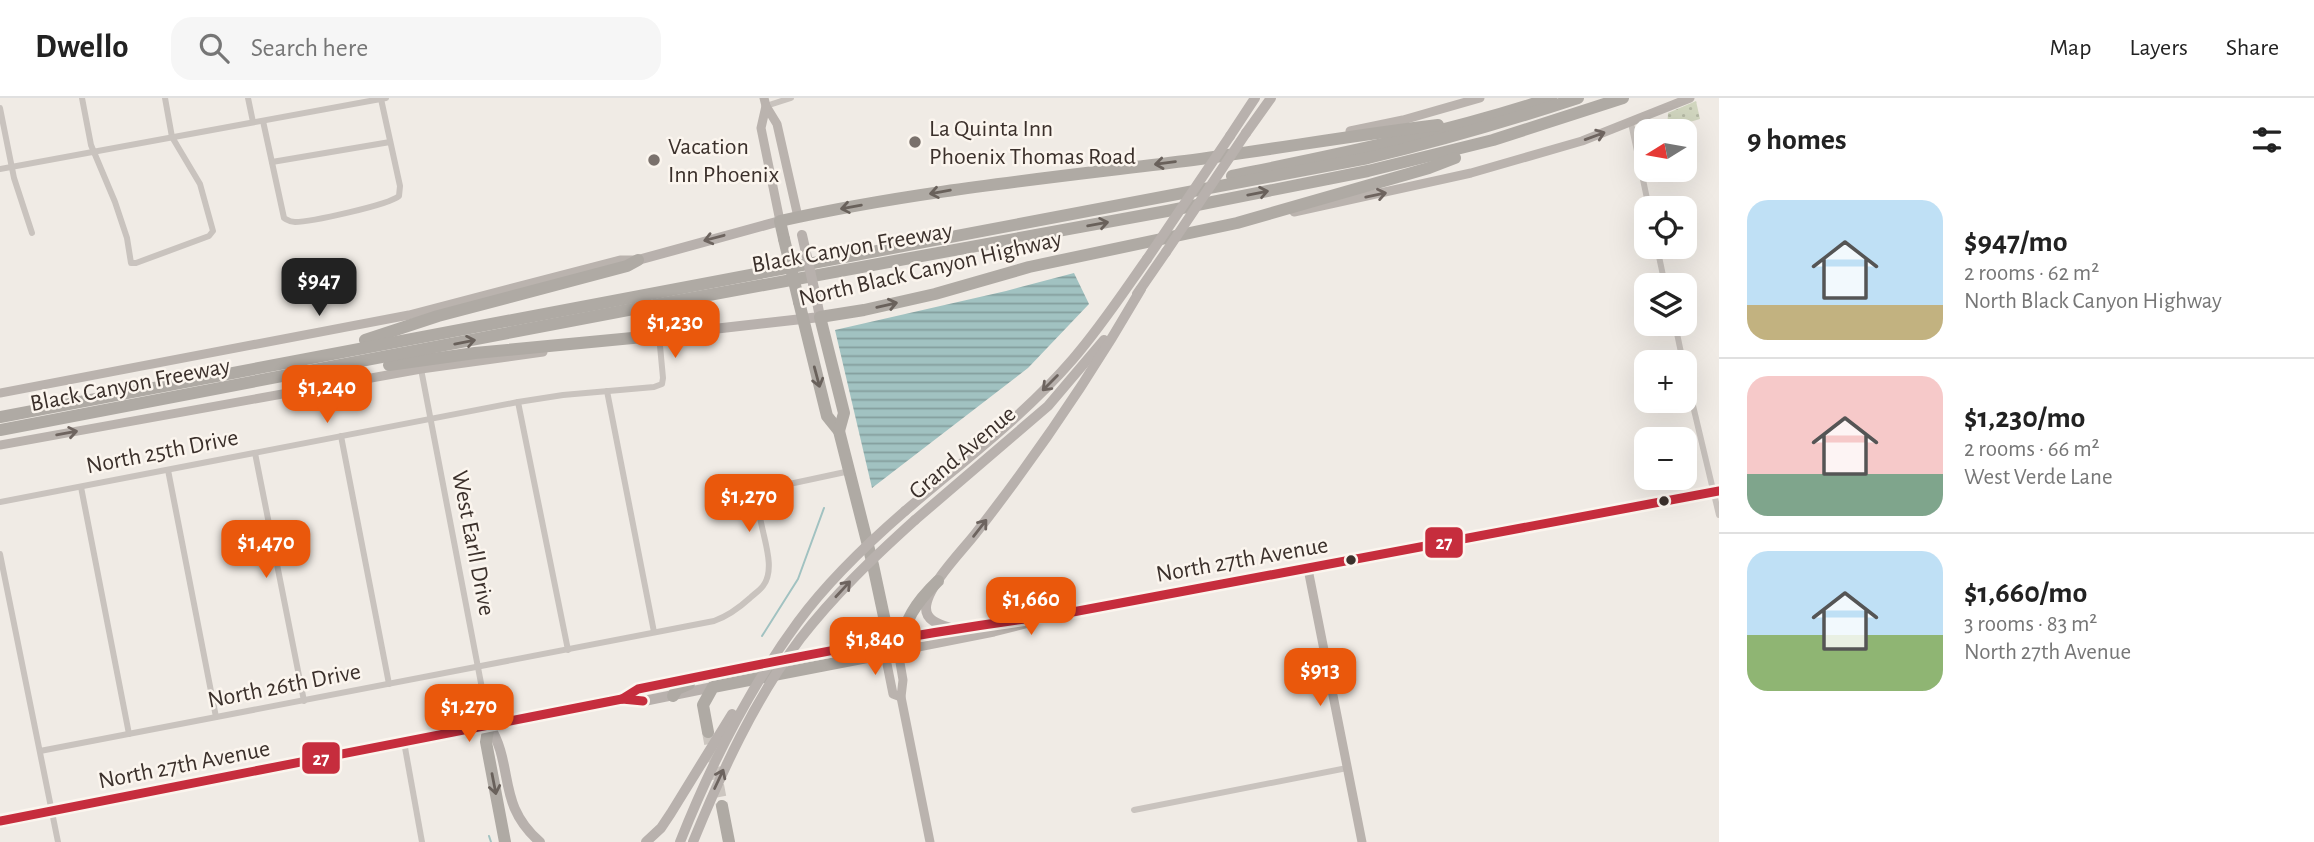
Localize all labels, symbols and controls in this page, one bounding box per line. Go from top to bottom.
search box [171,17,661,80]
icon: search [195,29,233,67]
text: Dwello [35,31,129,64]
text: Search here [251,35,368,61]
text: Map [2049,36,2091,60]
text: Layers [2129,36,2188,60]
text: Share [2226,36,2279,60]
place label: La Quinta Inn Phoenix Thomas Road [929,117,1136,169]
north arrow [1634,119,1698,182]
map controls [1634,119,1697,490]
icon: filters [2248,121,2286,159]
text: 9 homes [1747,125,1847,155]
one-way arrow [1584,128,1606,141]
marker: La Quinta Inn Phoenix Thomas Road [907,134,923,150]
place label: Vacation Inn Phoenix [668,135,780,187]
marker: Vacation Inn Phoenix [646,152,662,168]
one-way arrow [1154,157,1177,170]
one-way arrow [929,186,952,199]
one-way arrow [1246,186,1269,200]
one-way arrow [1364,188,1387,201]
button: locate [1634,196,1697,259]
one-way arrow [840,201,863,214]
one-way arrow [1086,217,1109,230]
street label: Black Canyon Freeway [750,219,954,277]
street label: North Black Canyon Highway [796,227,1064,311]
text: $947/mo [1964,227,2068,257]
icon: home [1803,228,1887,312]
one-way arrow [704,233,726,246]
pin: $947 [278,258,360,318]
text: 2 rooms · 62 m² [1964,262,2099,285]
text: $947 [298,269,340,292]
button: layers [1634,273,1697,336]
text: North Black Canyon Highway [1964,290,2222,313]
one-way arrow [875,298,898,311]
pin: $1,230 [618,300,732,360]
text: $1,230 [647,311,703,334]
one-way arrow [453,335,476,348]
button: + [1634,350,1697,413]
street label: Black Canyon Freeway [28,354,232,416]
pin: $1,240 [270,366,384,425]
one-way arrow [811,366,824,388]
one-way arrow [1042,375,1059,392]
text: $1,240 [298,376,356,399]
street label: Grand Avenue [905,401,1021,504]
text: $1,230/mo [1964,403,2085,433]
icon: home [1803,404,1887,488]
street label: North 25th Drive [84,425,240,478]
one-way arrow [55,426,78,439]
button: − [1634,427,1697,490]
text: 2 rooms · 66 m² [1964,438,2100,461]
text: West Verde Lane [1964,466,2113,489]
street label: West Earll Drive [447,469,499,618]
pin: $1,270 [692,474,806,534]
text: $1,270 [721,485,777,508]
unlabelled marker [1657,494,1671,508]
one-way arrow [972,519,987,537]
pin: $1,470 [209,520,323,580]
line badge: 27 [1424,526,1464,559]
text: $1,470 [237,531,295,554]
street label: North 27th Avenue [1154,533,1330,587]
text: 27 [1435,534,1453,553]
unlabelled marker [1344,553,1358,567]
pin: $1,660 [974,578,1088,637]
text: $1,660/mo [1964,578,2087,608]
icon: home [1803,579,1887,663]
one-way arrow [834,581,851,598]
text: $1,660 [1002,588,1060,611]
text: 3 rooms · 83 m² [1964,613,2097,636]
pin: $1,840 [818,618,932,677]
text: $1,840 [846,628,904,651]
text: North 27th Avenue [1964,641,2131,664]
pin: $913 [1279,648,1361,708]
street label: North 26th Drive [206,659,363,713]
text: $913 [1300,659,1340,682]
pin: $1,270 [412,684,526,744]
text: $1,270 [441,695,497,718]
street label: North 27th Avenue [96,737,272,793]
line badge: 27 [301,741,341,775]
text: 27 [312,750,330,769]
one-way arrow [713,769,726,790]
one-way arrow [488,772,501,794]

